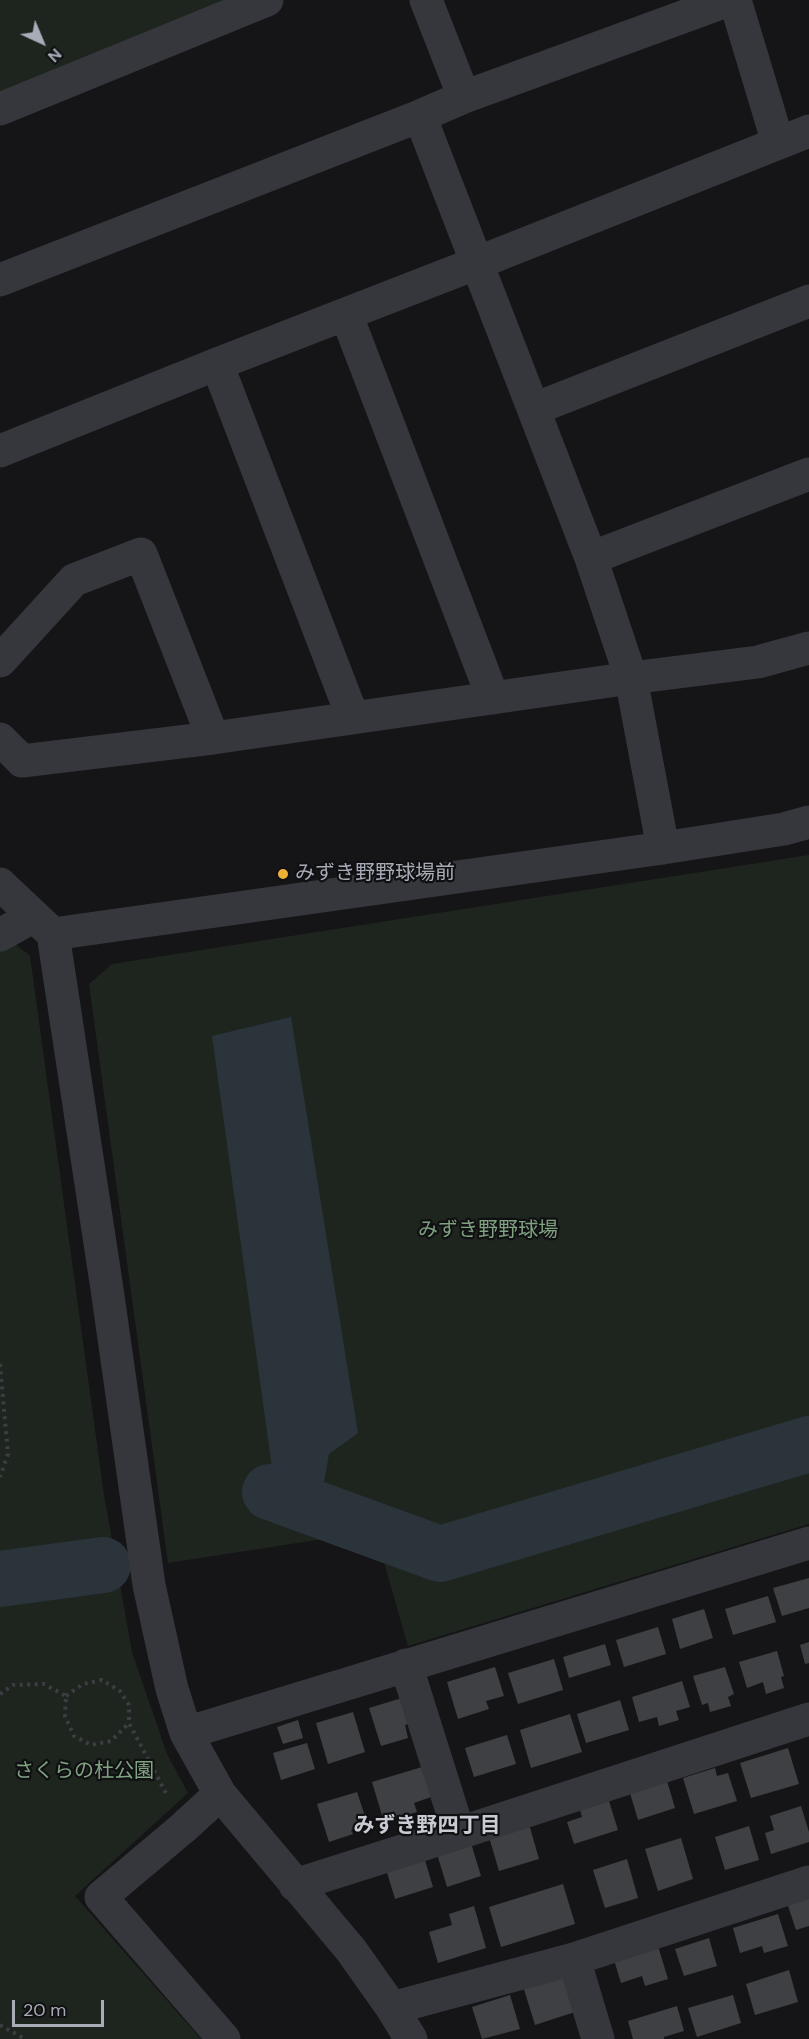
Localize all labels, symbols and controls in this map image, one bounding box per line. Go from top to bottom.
north arrow [12,12,72,72]
text: N [43,44,66,67]
place label: みずき野野球場前 [295,862,455,886]
marker: みずき野野球場前 [276,867,290,881]
park label: みずき野野球場 [418,1219,558,1243]
park label: さくらの杜公園 [14,1760,154,1784]
district label: みずき野四丁目 [354,1813,500,1839]
scale bar [15,1988,106,2026]
text: 20 m [23,1998,66,2022]

